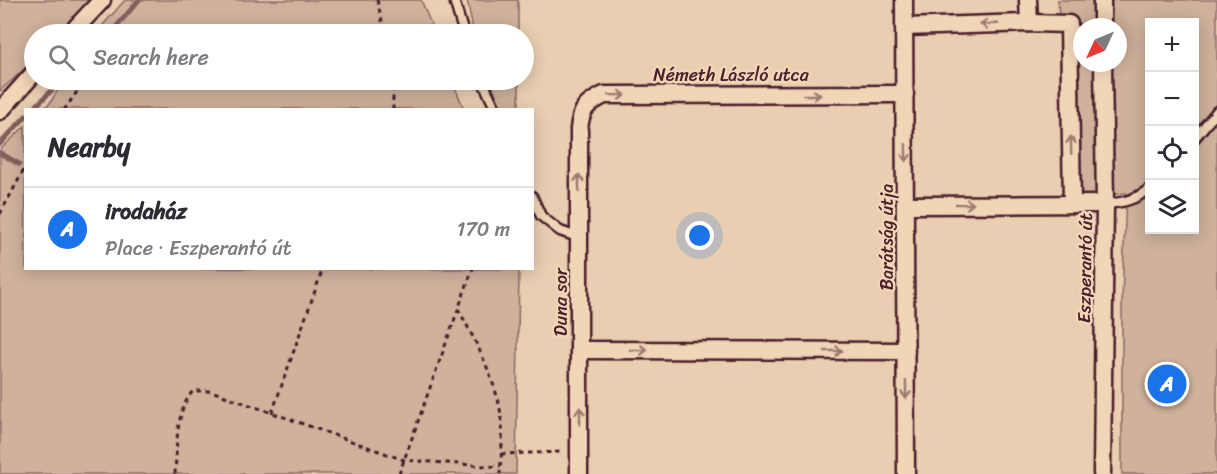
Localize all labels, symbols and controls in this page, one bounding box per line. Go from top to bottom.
one-way arrow [980,18,1000,30]
north arrow [1073,18,1127,72]
map controls [1145,18,1199,234]
button: + [1145,18,1199,72]
search box [24,24,534,90]
text: Search here [93,38,209,77]
icon: search [45,41,78,74]
street label: Németh László utca [653,59,810,91]
button: − [1145,72,1199,126]
one-way arrow [606,89,626,101]
one-way arrow [801,89,821,100]
text: Nearby [48,124,130,170]
button: locate [1145,126,1199,180]
one-way arrow [1065,135,1077,155]
one-way arrow [900,142,911,162]
one-way arrow [574,174,585,194]
button: layers [1145,180,1199,234]
street label: Barátság útja [871,184,903,290]
text: irodaház [105,192,187,231]
one-way arrow [954,199,974,210]
text: A [61,212,74,247]
text: 170 m [457,212,510,247]
street label: Eszperantó út [1068,212,1102,323]
your location [685,221,714,250]
text: Place · Eszperantó út [105,231,291,266]
street label: Duna sor [545,266,577,336]
one-way arrow [628,344,648,356]
one-way arrow [823,345,843,357]
pin: A [1148,362,1186,406]
one-way arrow [900,379,912,399]
one-way arrow [574,406,586,426]

